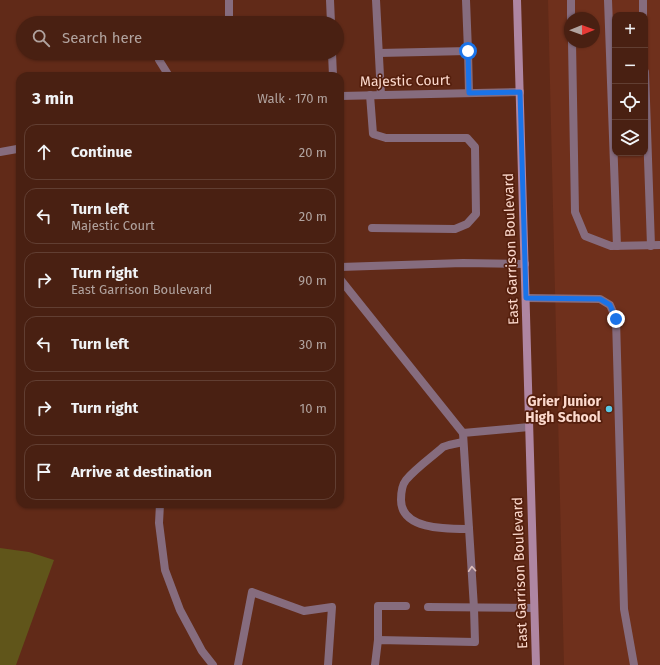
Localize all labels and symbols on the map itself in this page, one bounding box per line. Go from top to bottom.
north arrow [564,12,600,48]
route start [459,42,477,60]
street label: Majestic Court [360,72,451,90]
street label: East Garrison Boulevard [500,173,522,325]
route end [607,310,625,328]
place label: Grier Junior High School [525,393,602,426]
marker: Grier Junior High School [604,404,614,414]
street label: East Garrison Boulevard [509,497,531,649]
one-way arrow [467,566,476,572]

